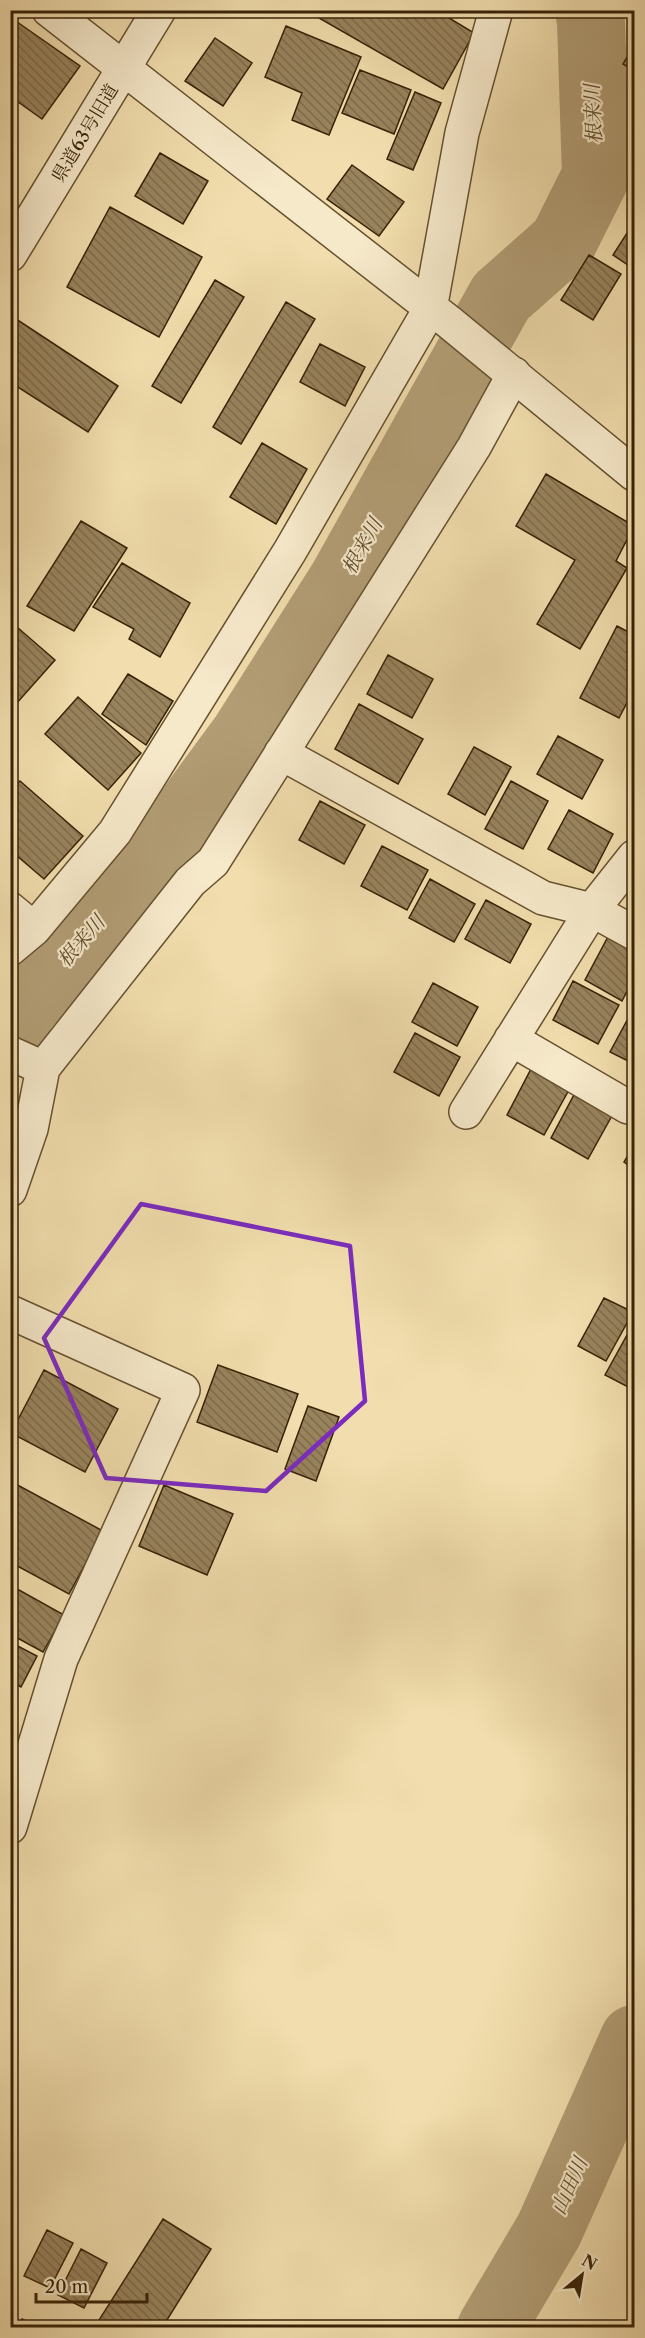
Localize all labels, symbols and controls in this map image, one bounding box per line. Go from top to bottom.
street label: 県道63号旧道 [47,80,123,186]
water label: 根来川 [579,81,607,145]
water label: 根来川 [337,512,388,578]
water label: 根来川 [52,909,111,972]
water label: 山田川 [546,2152,593,2218]
north arrow [552,2245,612,2305]
text: N [578,2250,601,2274]
scale bar [36,2266,147,2304]
text: 20 m [45,2276,89,2298]

